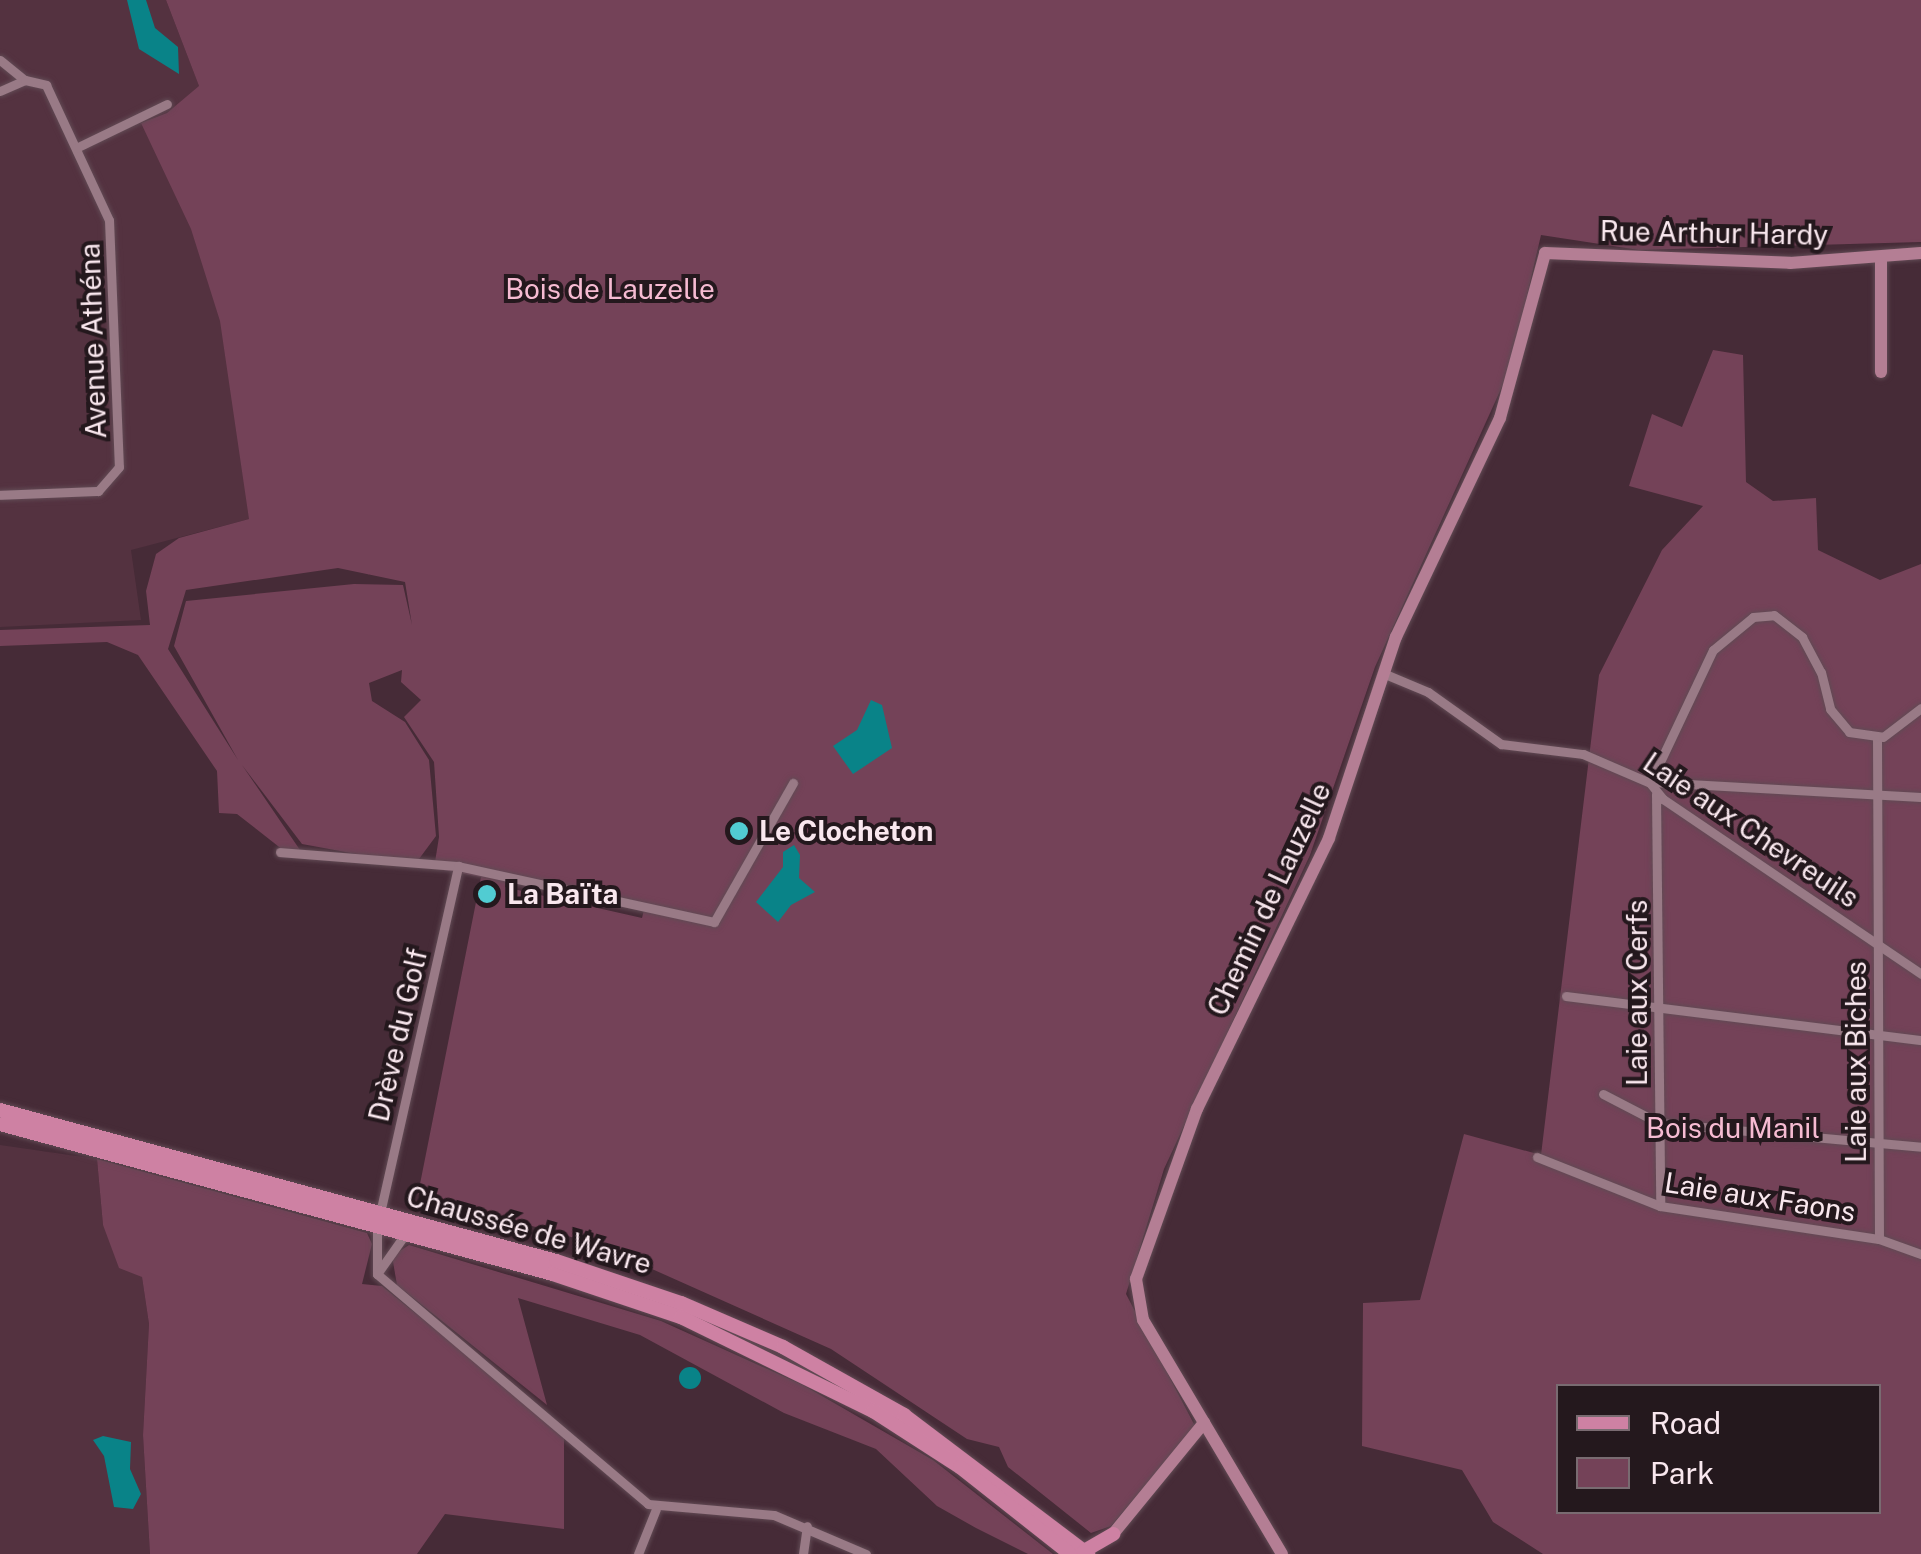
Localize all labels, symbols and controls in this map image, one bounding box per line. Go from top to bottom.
street label: Rue Arthur Hardy [1599,214,1829,252]
street label: Avenue Athéna [73,243,113,439]
park label: Bois de Lauzelle [505,272,715,306]
street label: Laie aux Chevreuils [1637,745,1865,915]
street label: Chemin de Lauzelle [1200,777,1338,1021]
place label: Le Clocheton [759,814,933,848]
marker: Le Clocheton [728,820,750,842]
place label: La Baïta [507,877,618,911]
marker: La Baïta [476,883,498,905]
street label: Laie aux Cerfs [1620,900,1654,1086]
street label: Drève du Golf [362,945,434,1125]
street label: Laie aux Biches [1839,961,1873,1163]
park label: Bois du Manil [1646,1111,1820,1145]
street label: Laie aux Faons [1662,1165,1858,1229]
street label: Chaussée de Wavre [402,1179,656,1281]
legend [1556,1384,1881,1514]
text: Road [1650,1405,1721,1441]
text: Park [1650,1455,1714,1491]

